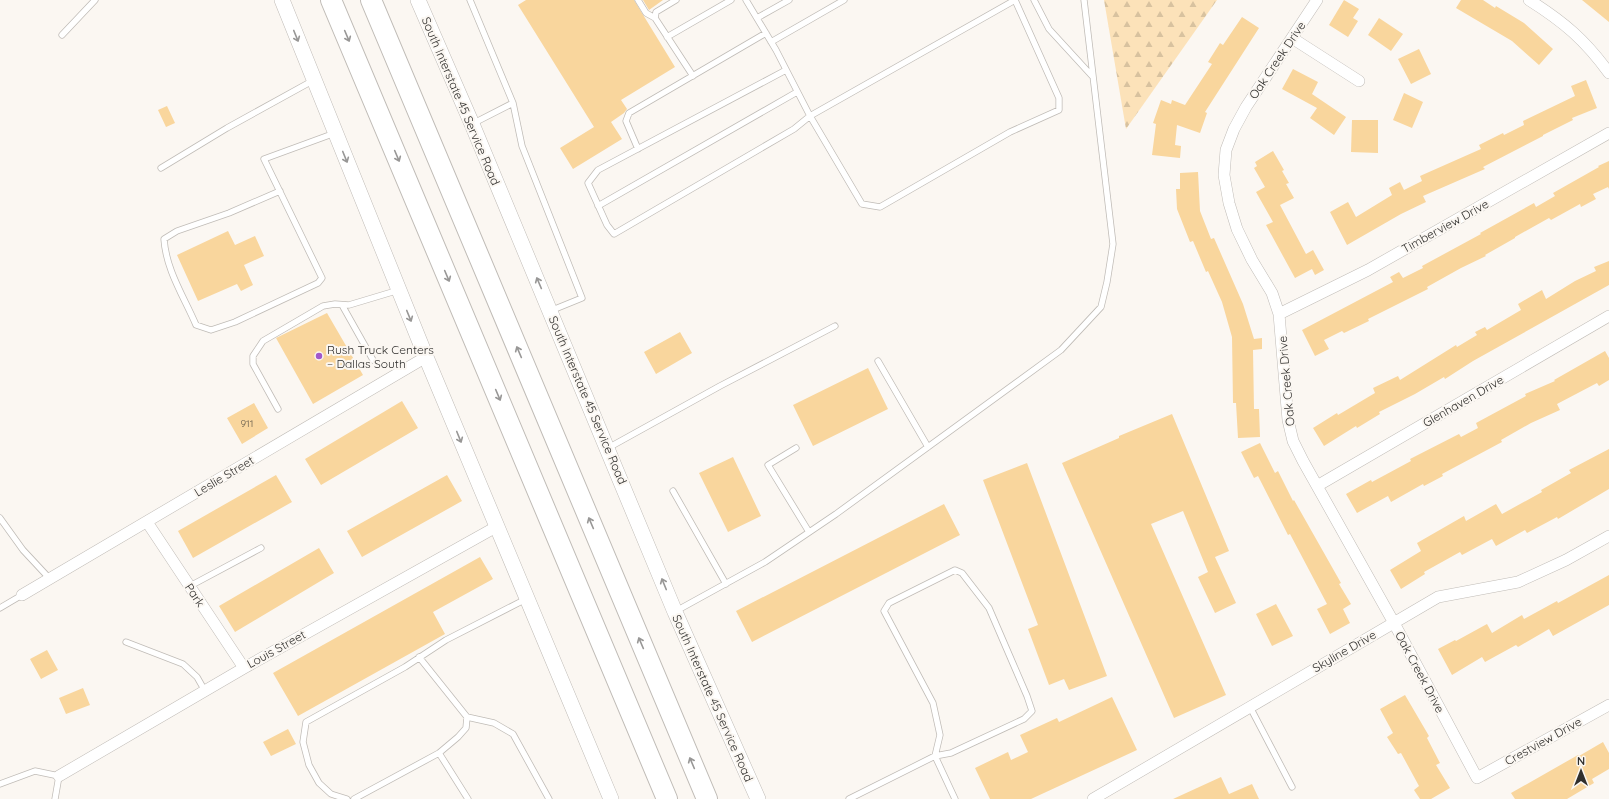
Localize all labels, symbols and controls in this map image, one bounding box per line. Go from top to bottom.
street label: South Interstate 45 Service Road [419,15,503,187]
street label: Oak Creek Drive [1245,18,1309,102]
one-way arrow [343,29,351,41]
one-way arrow [293,30,301,42]
one-way arrow [394,149,401,161]
one-way arrow [342,150,349,162]
street label: Timberview Drive [1399,196,1491,256]
one-way arrow [444,269,452,281]
one-way arrow [534,277,542,289]
one-way arrow [406,310,414,322]
street label: South Interstate 45 Service Road [546,314,630,486]
street label: Oak Creek Drive [1275,335,1297,427]
place label: Rush Truck Centers – Dallas South [327,342,434,371]
one-way arrow [515,346,522,358]
marker: Rush Truck Centers – Dallas South [314,351,324,361]
street label: Glenhaven Drive [1420,372,1506,430]
one-way arrow [494,389,502,401]
house number: 911 [240,417,254,430]
one-way arrow [455,430,463,442]
street label: Leslie Street [191,452,257,500]
one-way arrow [587,518,594,530]
one-way arrow [659,578,667,590]
street label: Park [182,580,208,610]
street label: South Interstate 45 Service Road [669,612,757,784]
street label: Louis Street [244,627,308,671]
street label: Skyline Drive [1309,627,1379,675]
street label: Oak Creek Drive [1392,629,1448,716]
one-way arrow [637,638,645,650]
street label: Crestview Drive [1502,714,1584,768]
north arrow [1561,751,1601,791]
text: N [1577,754,1585,768]
one-way arrow [687,758,695,770]

